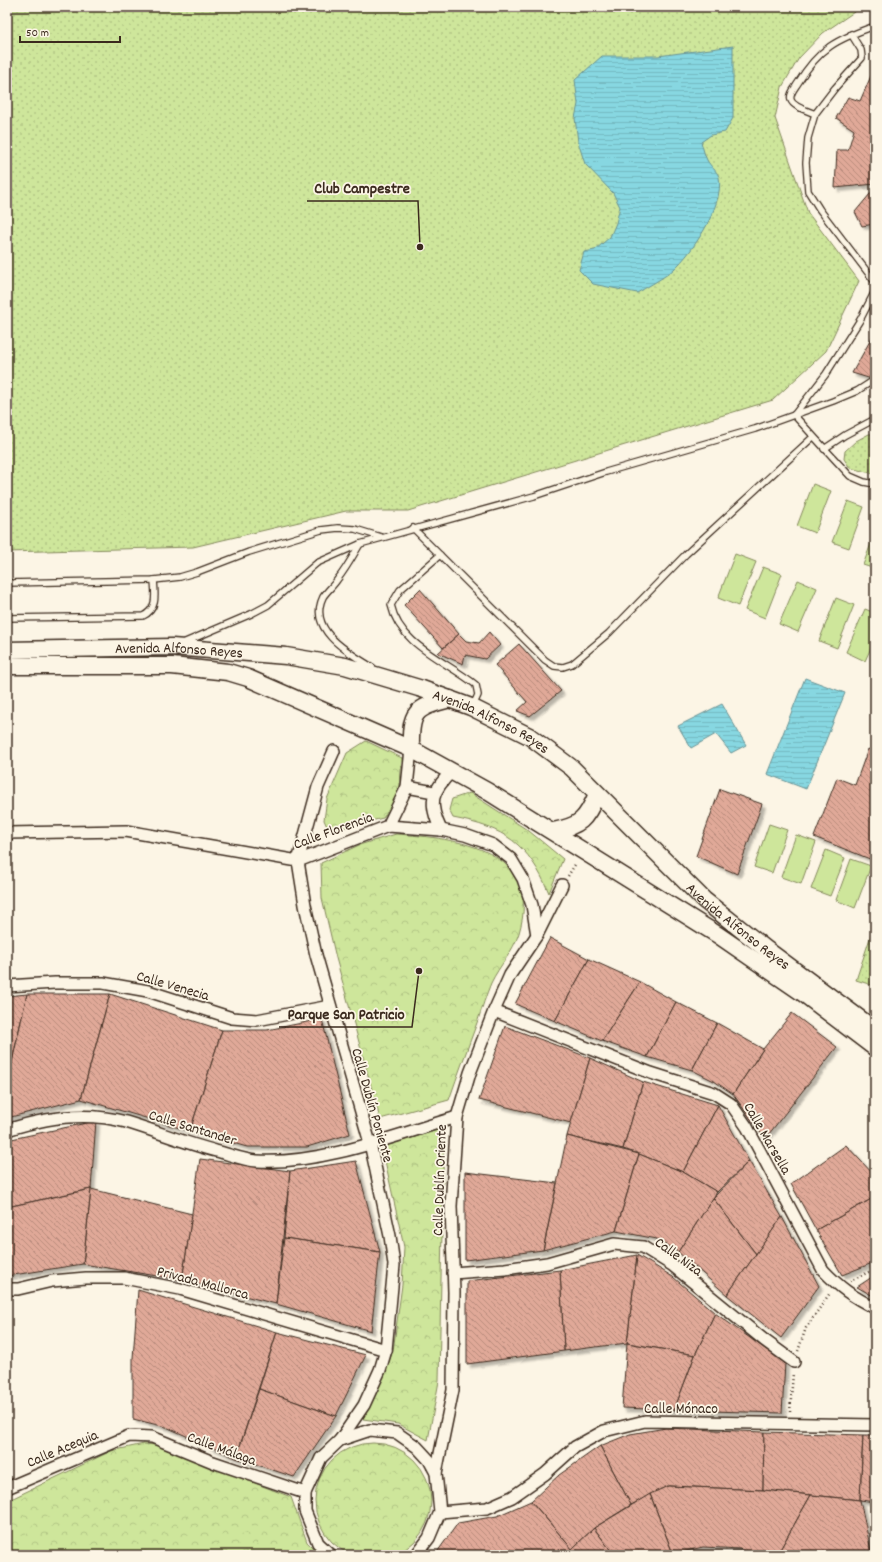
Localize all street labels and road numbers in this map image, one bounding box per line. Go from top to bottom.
street label: Avenida Alfonso Reyes [115,638,244,666]
street label: Avenida Alfonso Reyes [429,685,553,760]
street label: Calle Florencia [291,807,378,856]
street label: Avenida Alfonso Reyes [680,879,794,976]
street label: Calle Venecia [133,966,212,1008]
street label: Calle Dublín Poniente [344,1046,398,1166]
street label: Calle Marsella [737,1099,796,1180]
street label: Calle Santander [146,1105,240,1153]
street label: Calle Dublín Oriente [428,1124,454,1236]
street label: Calle Niza [649,1233,707,1283]
street label: Privada Mallorca [154,1261,252,1307]
street label: Calle Mónaco [644,1399,718,1421]
street label: Calle Acequia [24,1425,103,1475]
street label: Calle Málaga [184,1427,260,1473]

